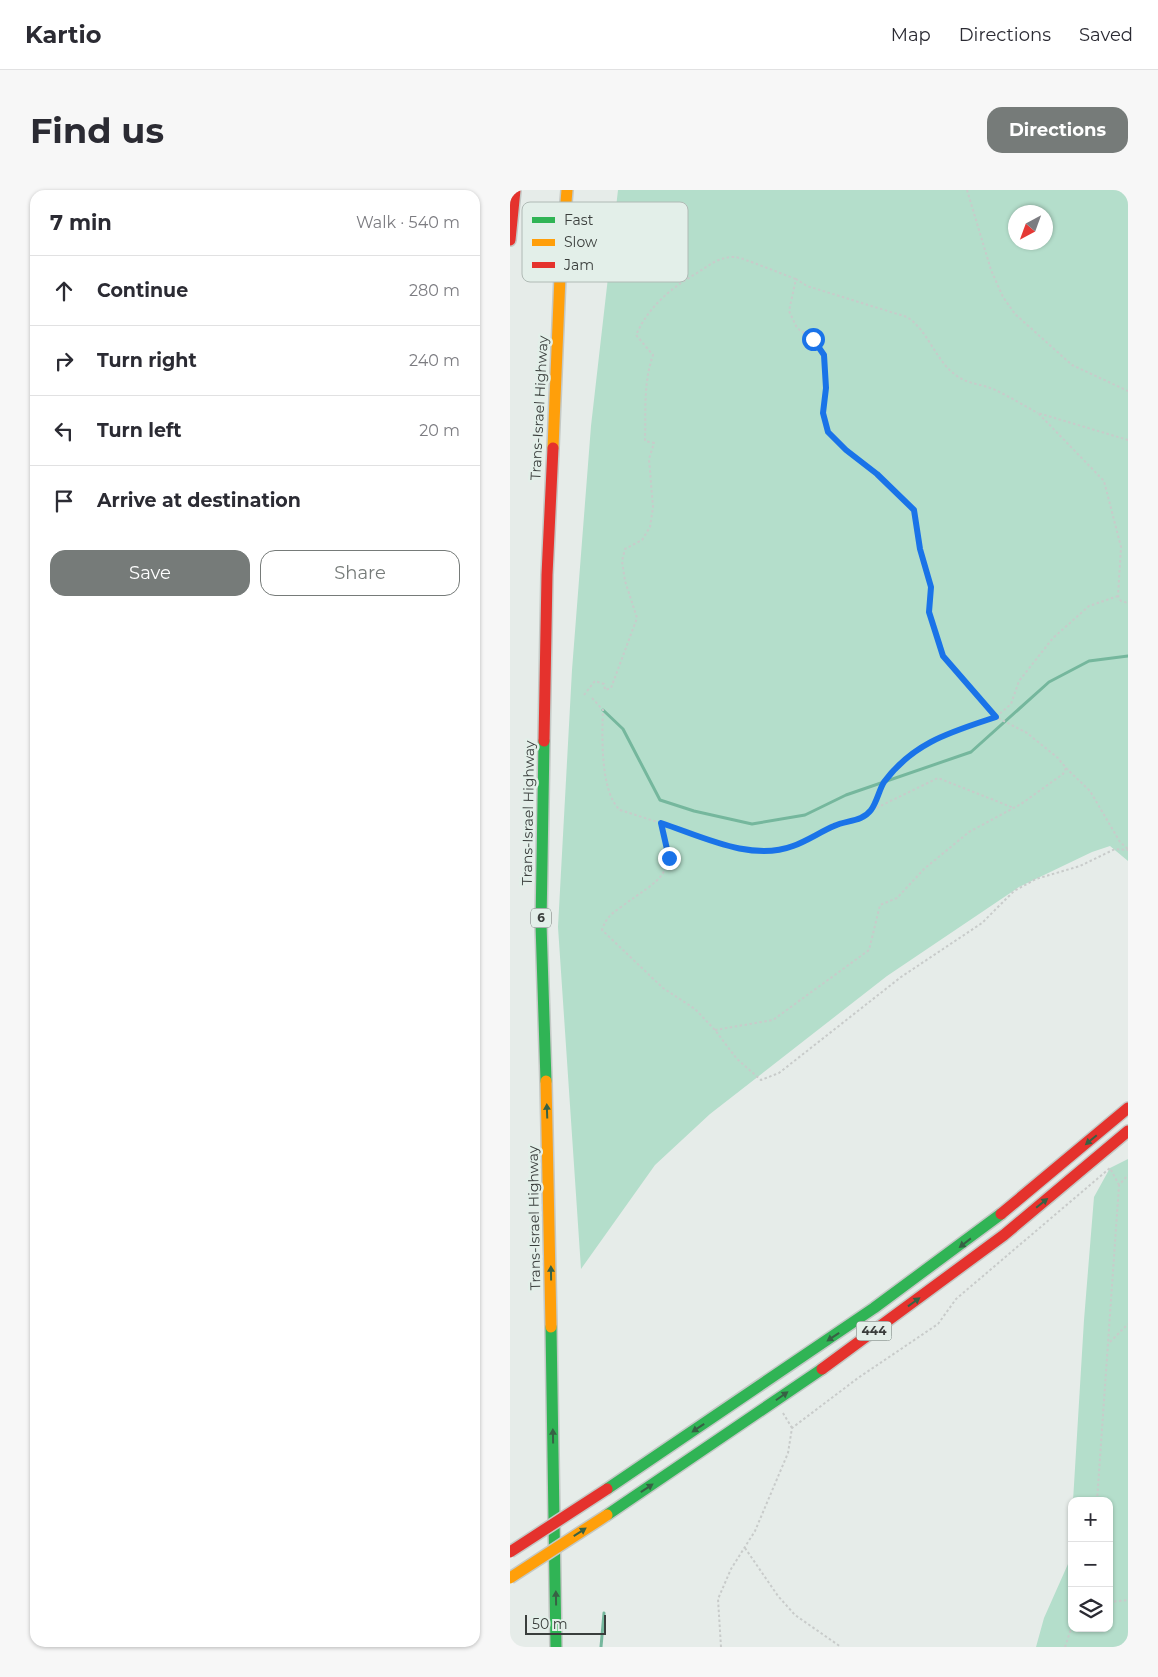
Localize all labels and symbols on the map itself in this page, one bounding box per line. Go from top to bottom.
legend [522,202,688,282]
north arrow [1008,205,1053,250]
text: Fast [564,211,594,229]
text: Slow [564,233,598,251]
text: Jam [563,256,594,274]
route start [802,328,825,351]
street label: Trans-Israel Highway [526,335,552,481]
street label: Trans-Israel Highway [518,740,538,886]
route end [658,847,681,870]
road number: 6 [531,908,551,928]
one-way arrow [542,1103,550,1119]
one-way arrow [1085,1135,1098,1146]
street label: Trans-Israel Highway [524,1145,544,1291]
one-way arrow [1036,1198,1049,1209]
one-way arrow [959,1237,972,1248]
one-way arrow [547,1265,555,1281]
one-way arrow [907,1297,920,1307]
road number: 444 [856,1322,892,1340]
one-way arrow [826,1332,840,1342]
one-way arrow [775,1391,788,1401]
one-way arrow [691,1423,705,1433]
one-way arrow [549,1428,557,1444]
one-way arrow [641,1483,654,1492]
one-way arrow [574,1527,587,1537]
one-way arrow [551,1590,559,1606]
scale bar [525,1612,606,1635]

